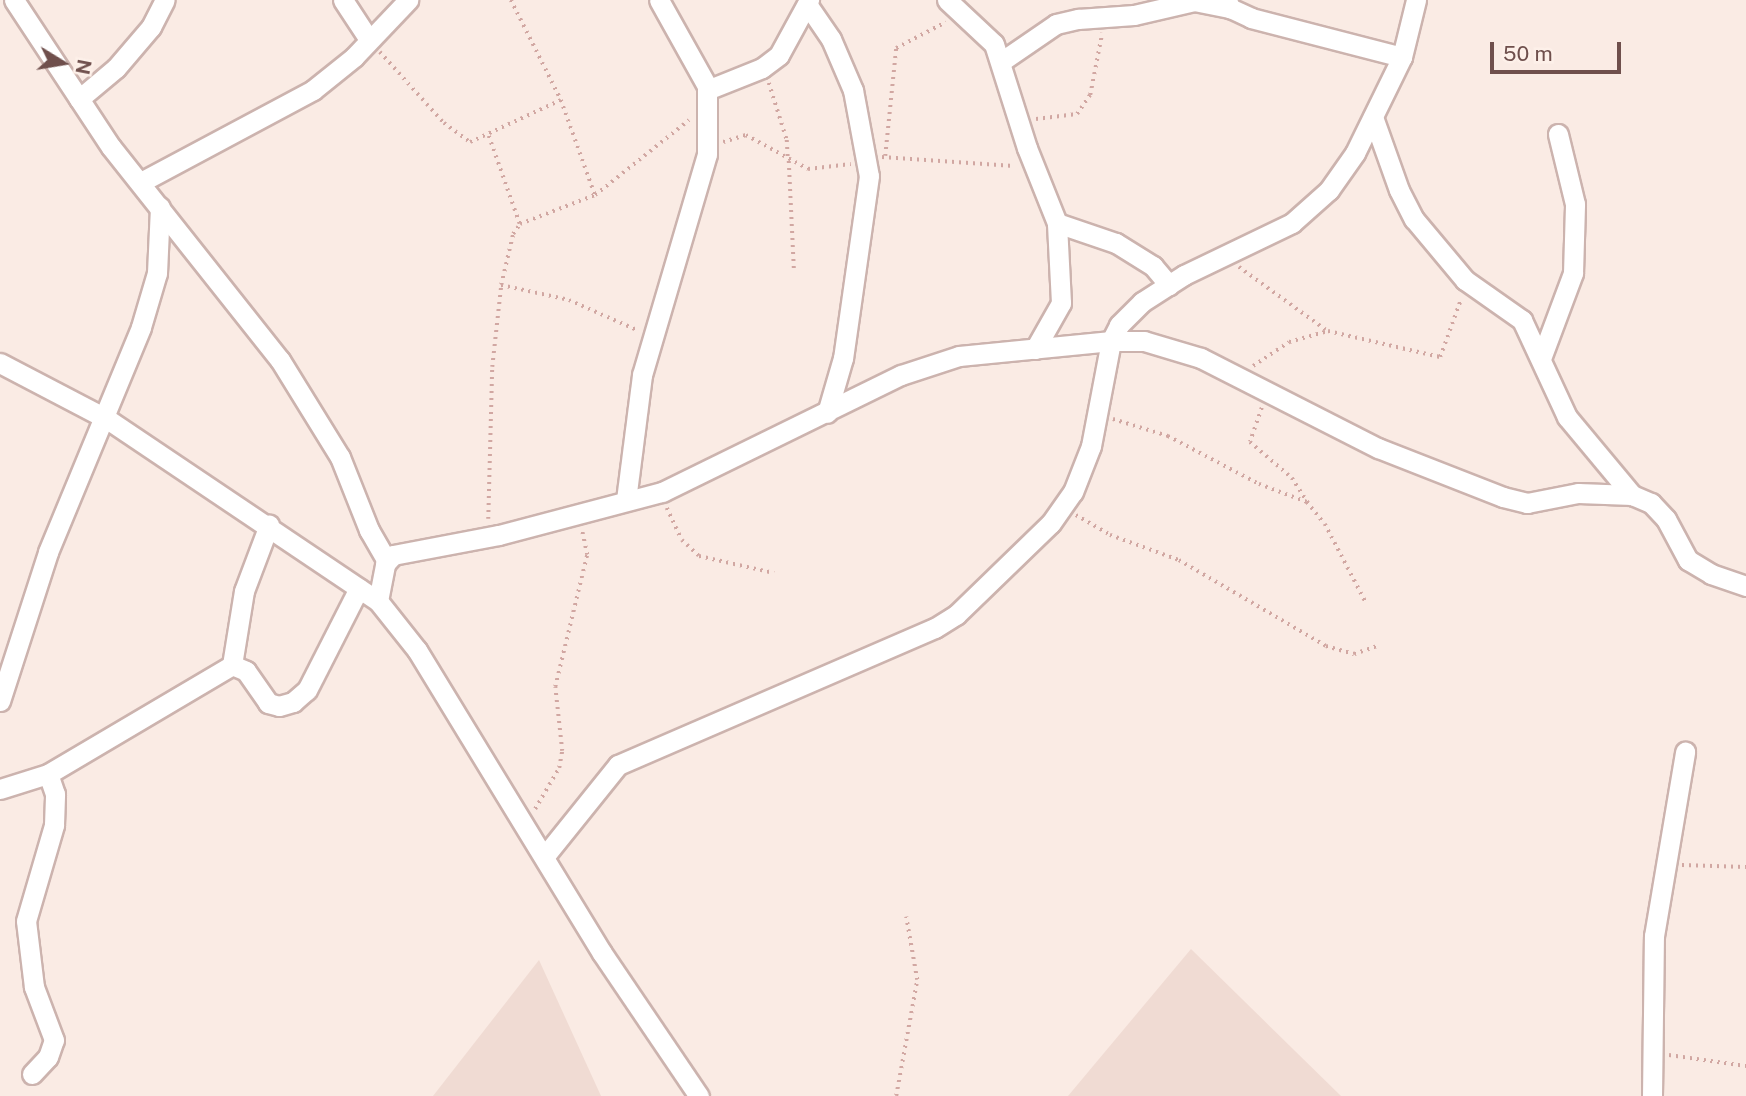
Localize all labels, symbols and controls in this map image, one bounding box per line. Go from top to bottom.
north arrow [28,28,98,98]
scale bar [1494,28,1625,72]
text: 50 m [1503,41,1553,66]
text: N [71,58,96,76]

